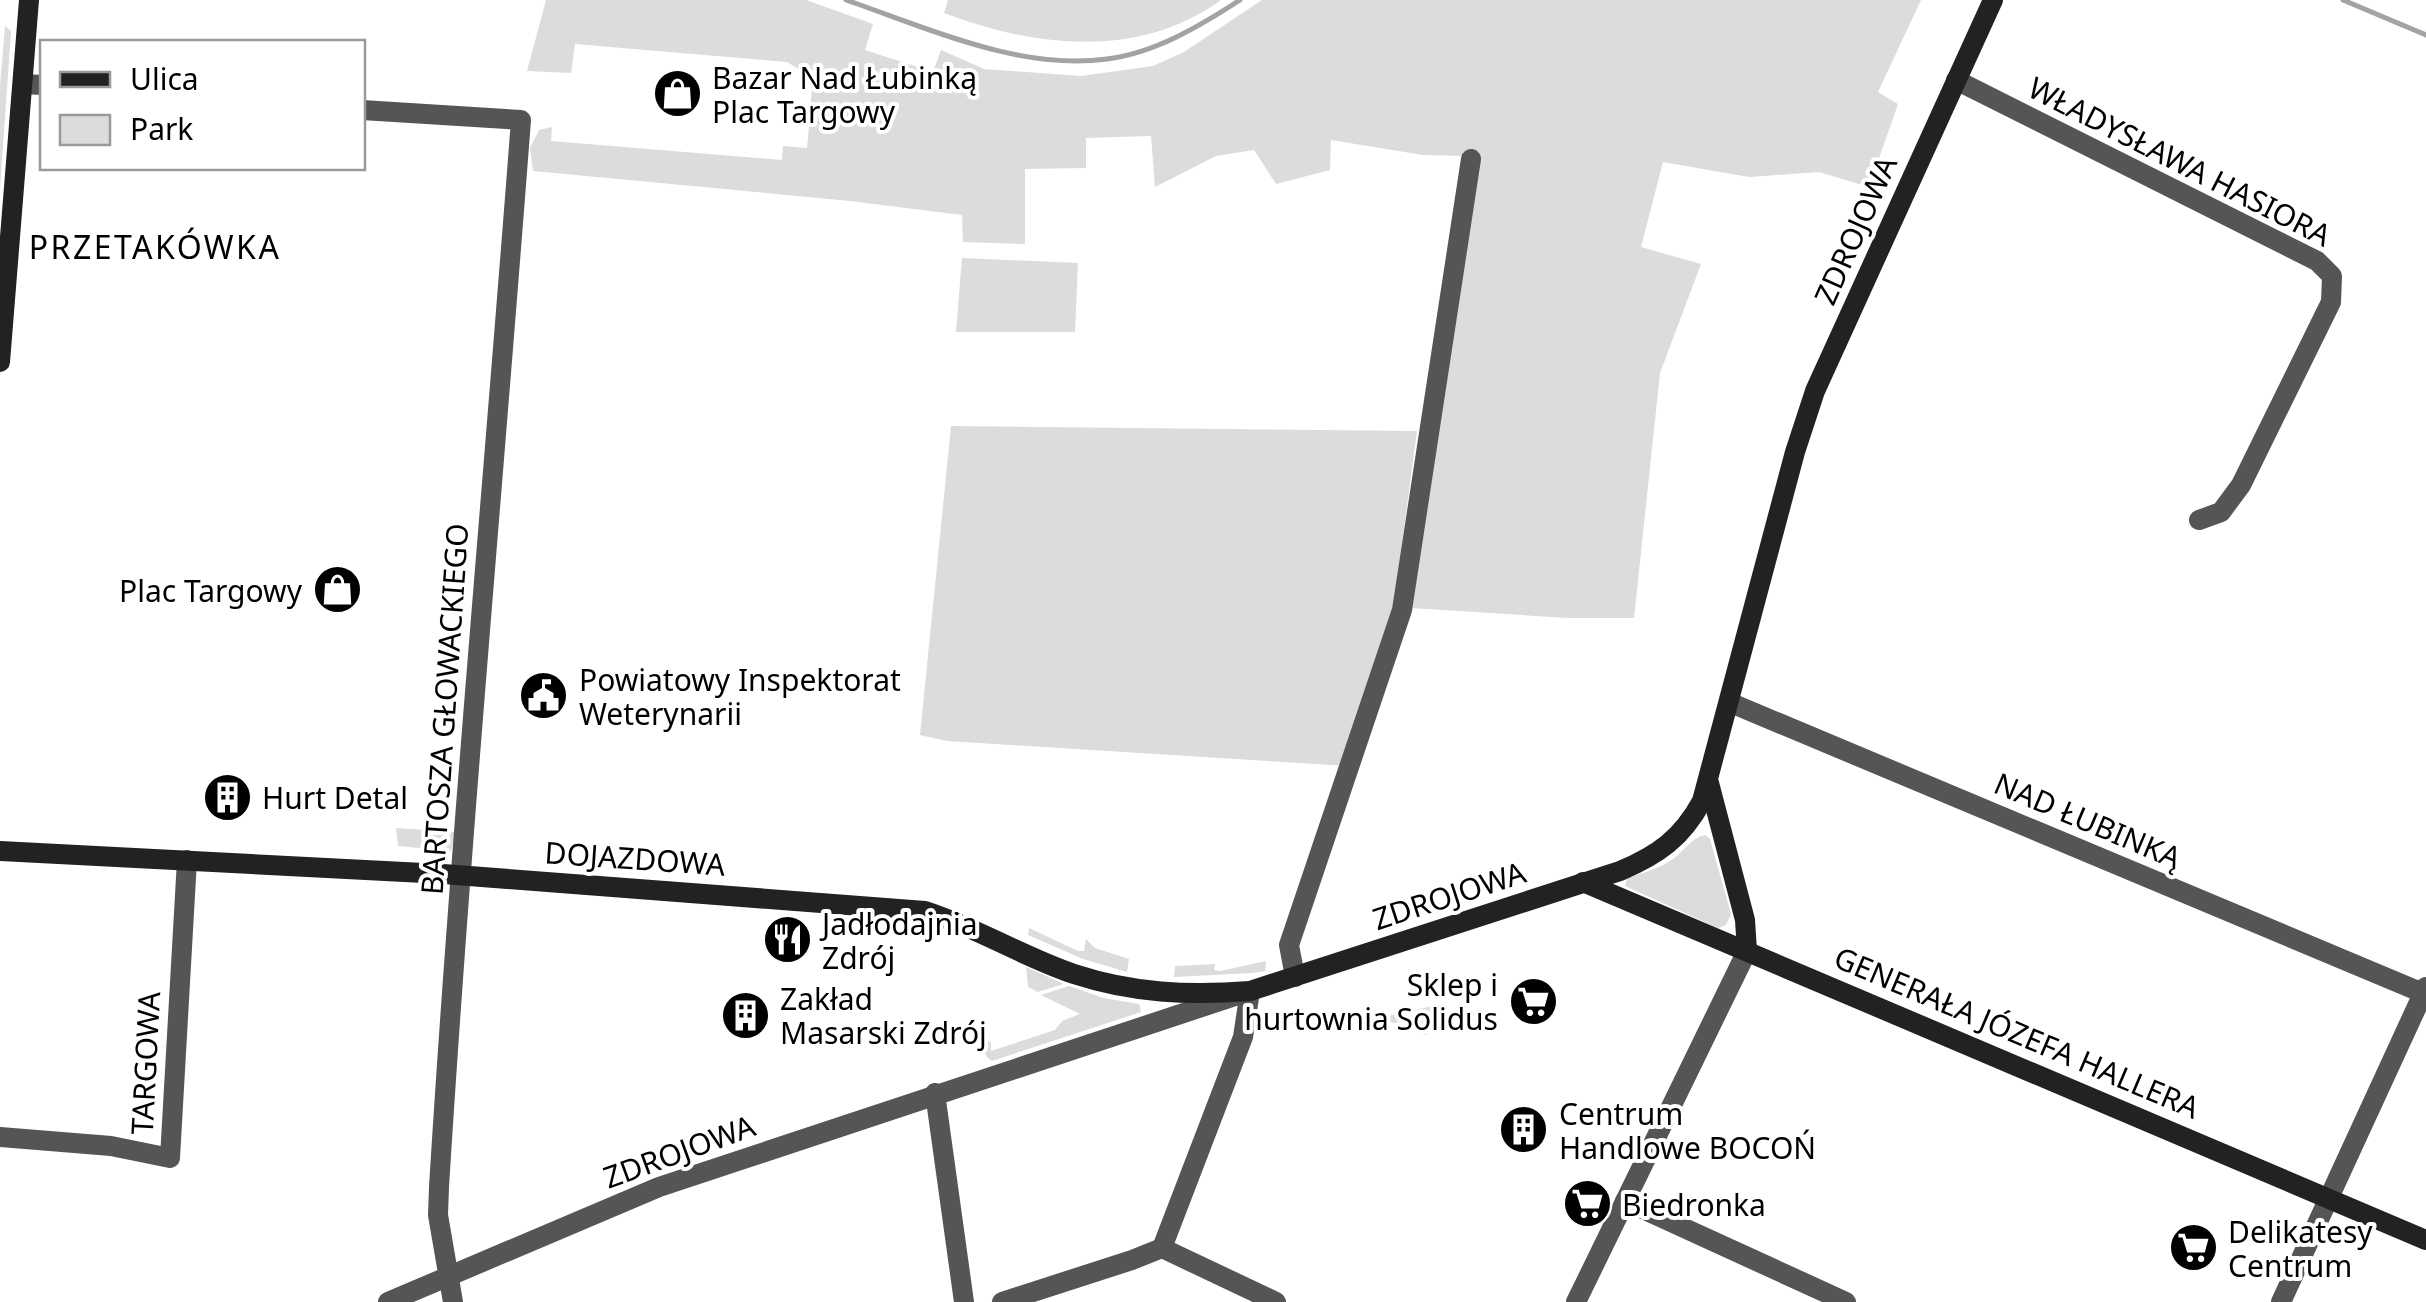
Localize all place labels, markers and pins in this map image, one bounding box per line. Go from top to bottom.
place label: Bazar Nad Łubinką Plac Targowy [712,57,977,132]
shop icon: Bazar Nad Łubinką Plac Targowy [651,68,703,120]
shop icon: Plac Targowy [311,564,363,616]
place label: Plac Targowy [119,570,303,611]
place label: Powiatowy Inspektorat Weterynarii [579,659,901,734]
public building icon: Powiatowy Inspektorat Weterynarii [518,670,570,722]
building icon: Hurt Detal [201,771,253,823]
place label: Hurt Detal [262,777,408,818]
place label: Jadłodajnia Zdrój [819,903,978,978]
restaurant icon: Jadłodajnia Zdrój [761,914,813,966]
place label: Sklep i hurtownia Solidus [1244,964,1498,1039]
supermarket icon: Sklep i hurtownia Solidus [1507,975,1559,1027]
place label: Zakład Masarski Zdrój [780,978,987,1053]
building icon: Zakład Masarski Zdrój [719,989,771,1041]
place label: Centrum Handlowe BOCOŃ [1559,1093,1816,1168]
building icon: Centrum Handlowe BOCOŃ [1498,1104,1550,1156]
supermarket icon: Biedronka [1561,1178,1613,1230]
place label: Biedronka [1622,1184,1766,1225]
place label: Delikatesy Centrum [2228,1211,2373,1286]
supermarket icon: Delikatesy Centrum [2167,1222,2219,1274]

